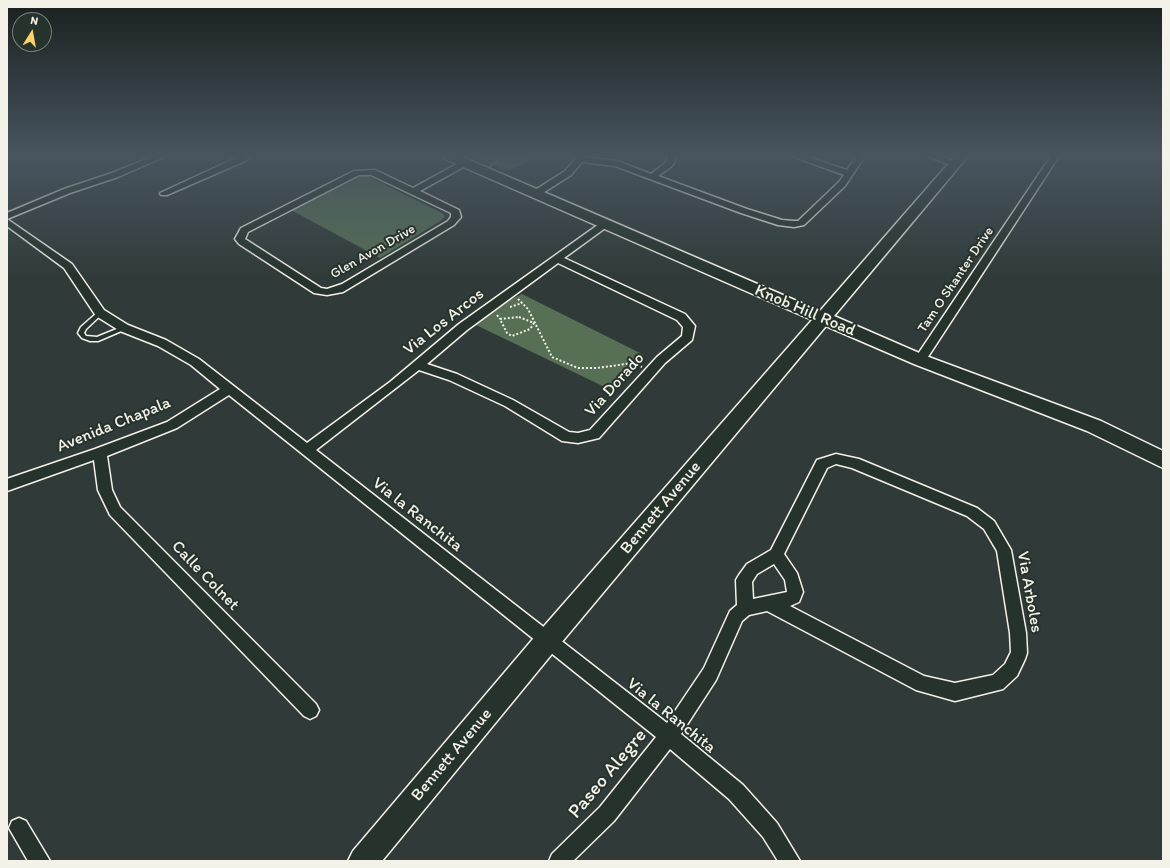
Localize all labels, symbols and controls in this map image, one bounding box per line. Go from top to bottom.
north arrow [12,12,52,52]
text: N [29,14,39,28]
street label: Glen Avon Drive [328,221,418,283]
street label: Tam O Shanter Drive [914,224,998,336]
street label: Knob Hill Road [751,281,859,341]
street label: Via Los Arcos [400,284,488,360]
street label: Via Dorado [581,349,649,421]
street label: Avenida Chapala [54,393,174,457]
street label: Bennett Avenue [616,457,706,559]
street label: Via la Ranchita [368,473,466,557]
street label: Calle Colnet [167,537,243,615]
street label: Via Arboles [1012,550,1046,634]
street label: Via la Ranchita [622,674,720,758]
street label: Bennett Avenue [407,704,497,806]
street label: Paseo Alegre [563,724,653,824]

